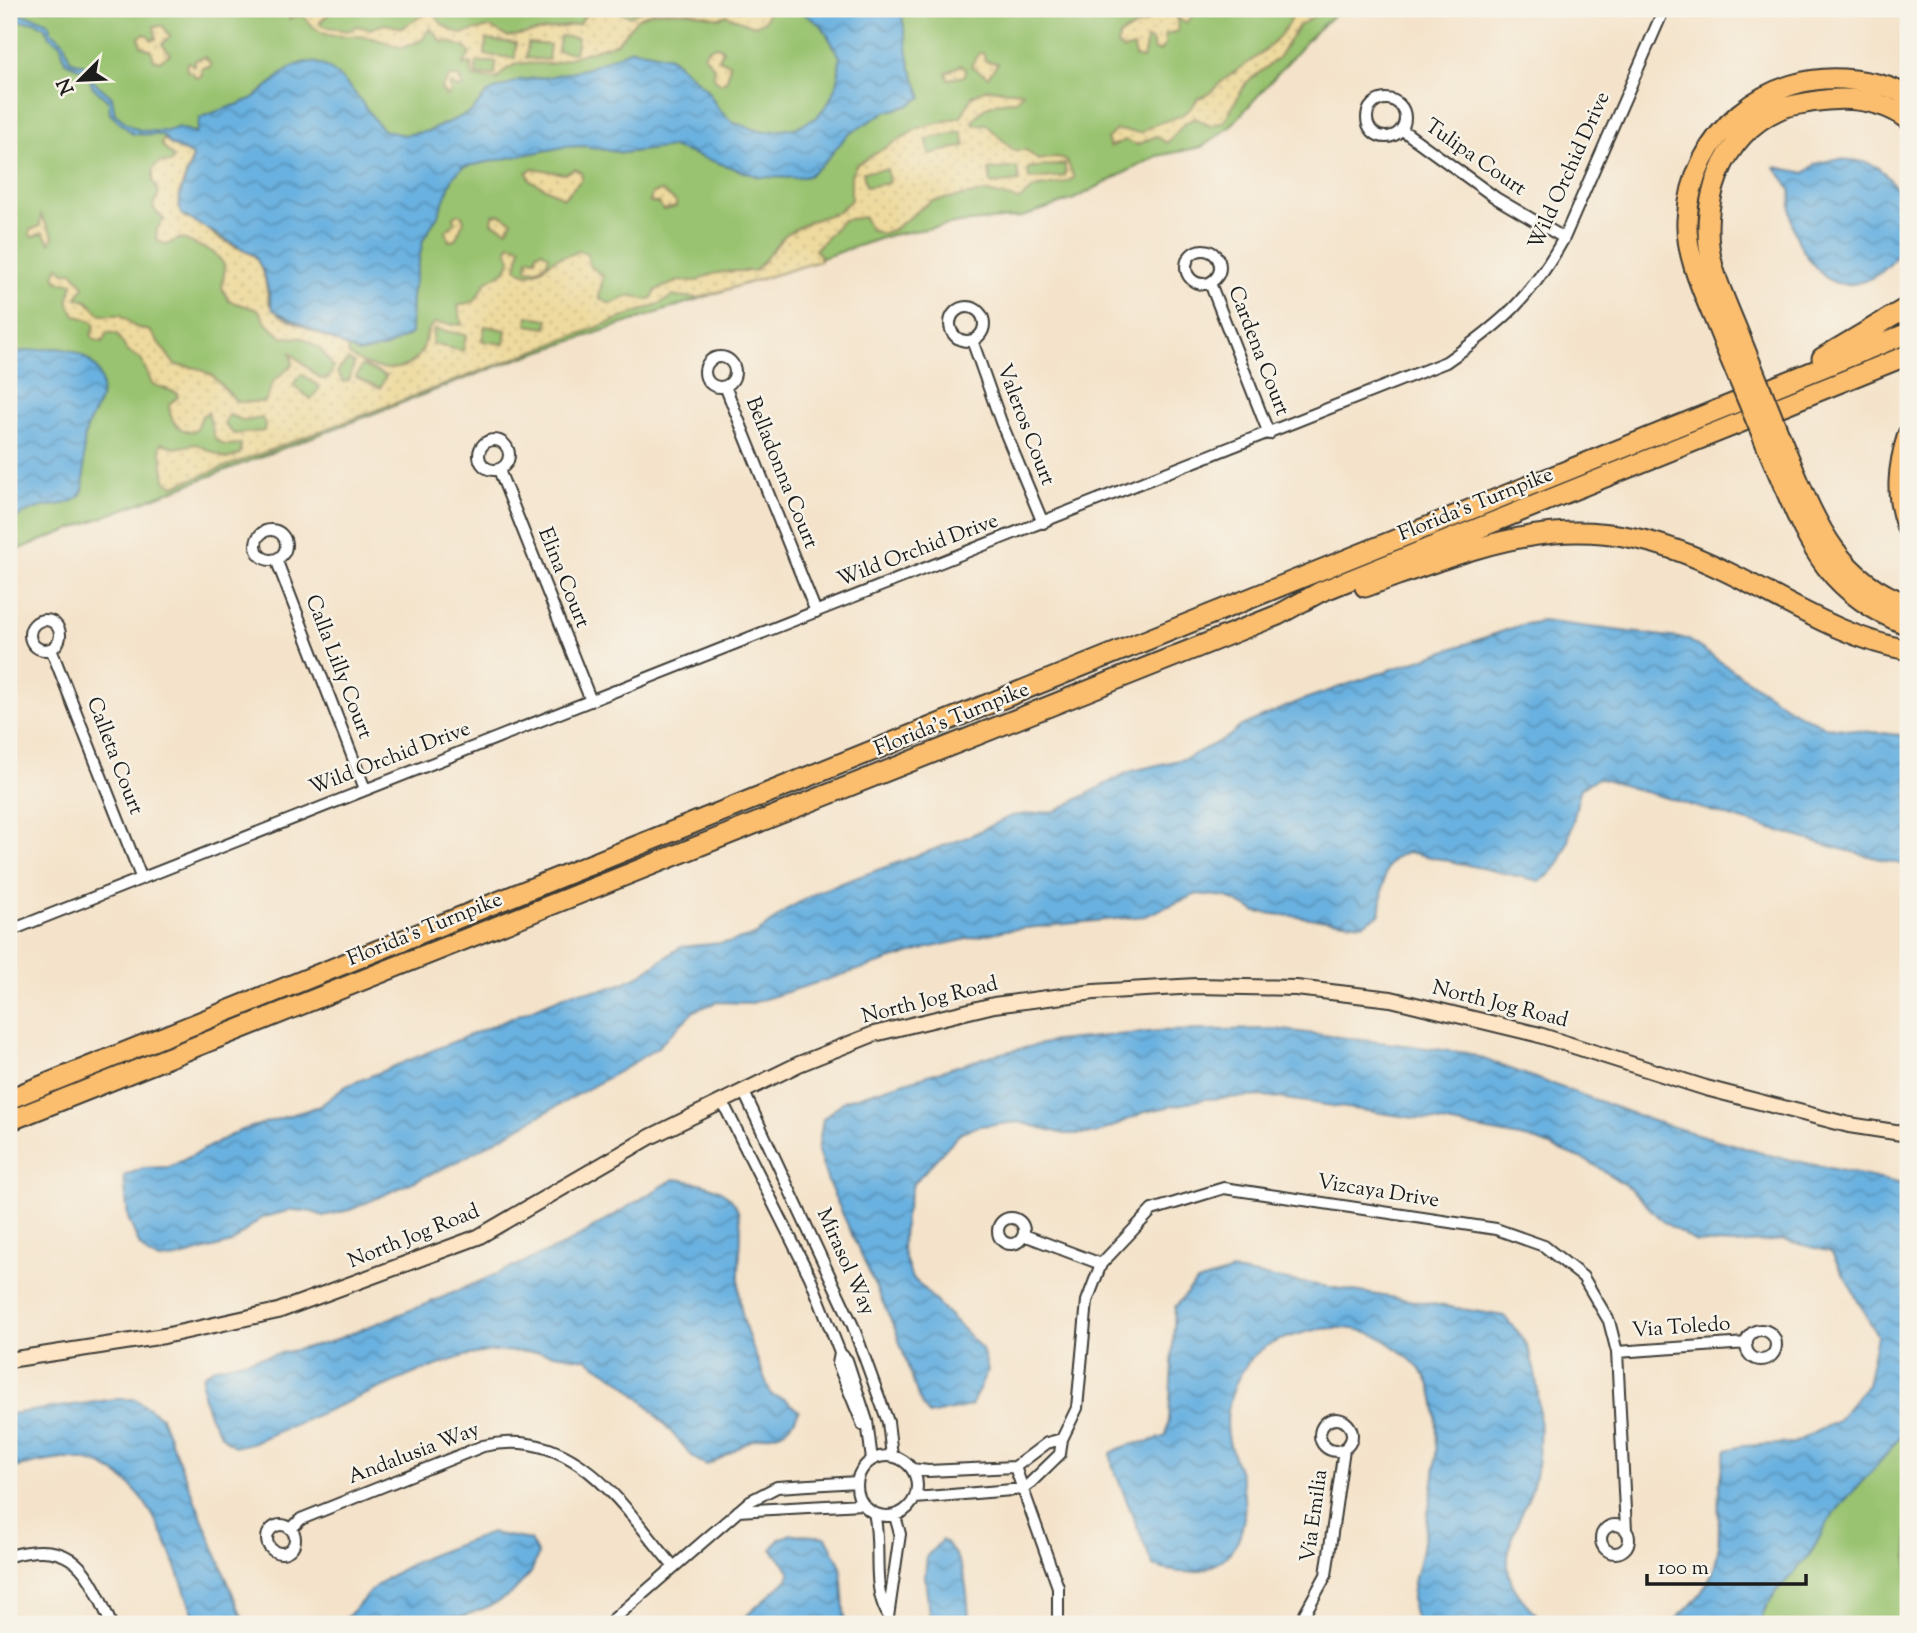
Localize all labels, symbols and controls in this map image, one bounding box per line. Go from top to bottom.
north arrow [46,46,116,116]
text: N [51,73,82,98]
street label: Wild Orchid Drive [1522,87,1618,255]
street label: Tulipa Court [1418,112,1532,204]
street label: Cardena Court [1219,282,1297,420]
street label: Valeros Court [988,360,1062,490]
street label: Belladonna Court [737,393,825,553]
street label: Florida's Turnpike [1394,460,1558,550]
street label: Wild Orchid Drive [833,506,1003,596]
street label: Elina Court [529,523,597,633]
street label: Calla Lilly Court [297,591,379,743]
street label: Florida's Turnpike [870,675,1034,765]
street label: Calleta Court [78,693,150,819]
street label: Wild Orchid Drive [305,714,475,804]
street label: Florida's Turnpike [343,885,507,975]
street label: North Jog Road [859,970,1001,1032]
street label: North Jog Road [1429,974,1571,1036]
street label: Vizcaya Drive [1315,1168,1441,1216]
street label: North Jog Road [344,1197,484,1277]
street label: Mirasol Way [808,1204,882,1321]
street label: Via Toledo [1631,1310,1731,1346]
street label: Andalusia Way [344,1415,485,1493]
street label: Via Emilia [1294,1467,1336,1564]
scale bar [1647,1542,1807,1586]
text: 100 m [1658,1554,1709,1584]

